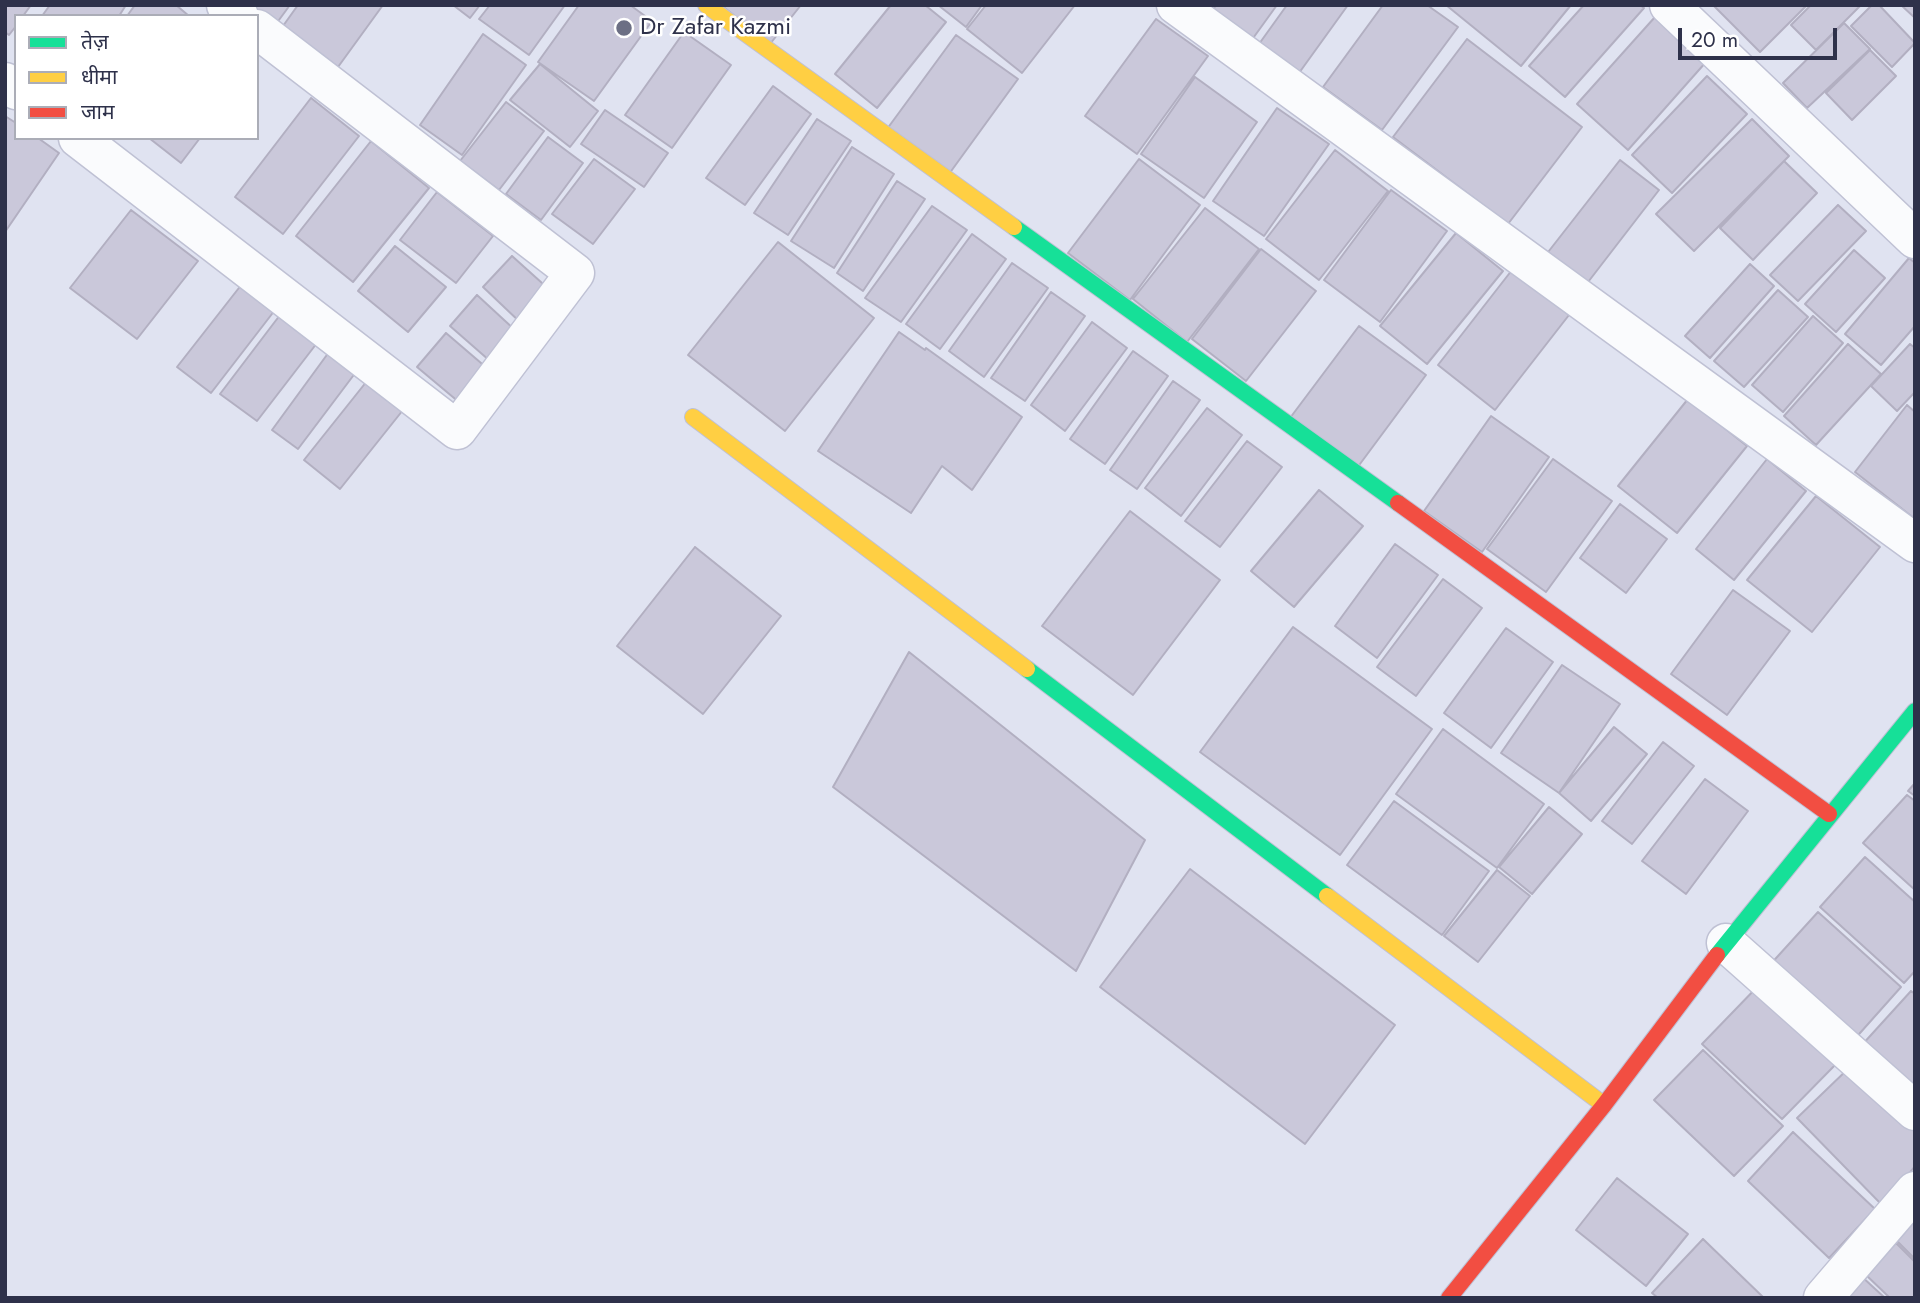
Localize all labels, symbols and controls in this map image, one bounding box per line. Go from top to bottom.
legend [14,14,259,140]
place label: Dr Zafar Kazmi [640,14,791,42]
scale bar [1682,14,1841,58]
marker: Dr Zafar Kazmi [614,18,634,38]
text: 20 m [1691,25,1738,55]
text: तेज़ [81,27,109,57]
text: धीमा [81,62,117,92]
text: जाम [81,97,115,127]

